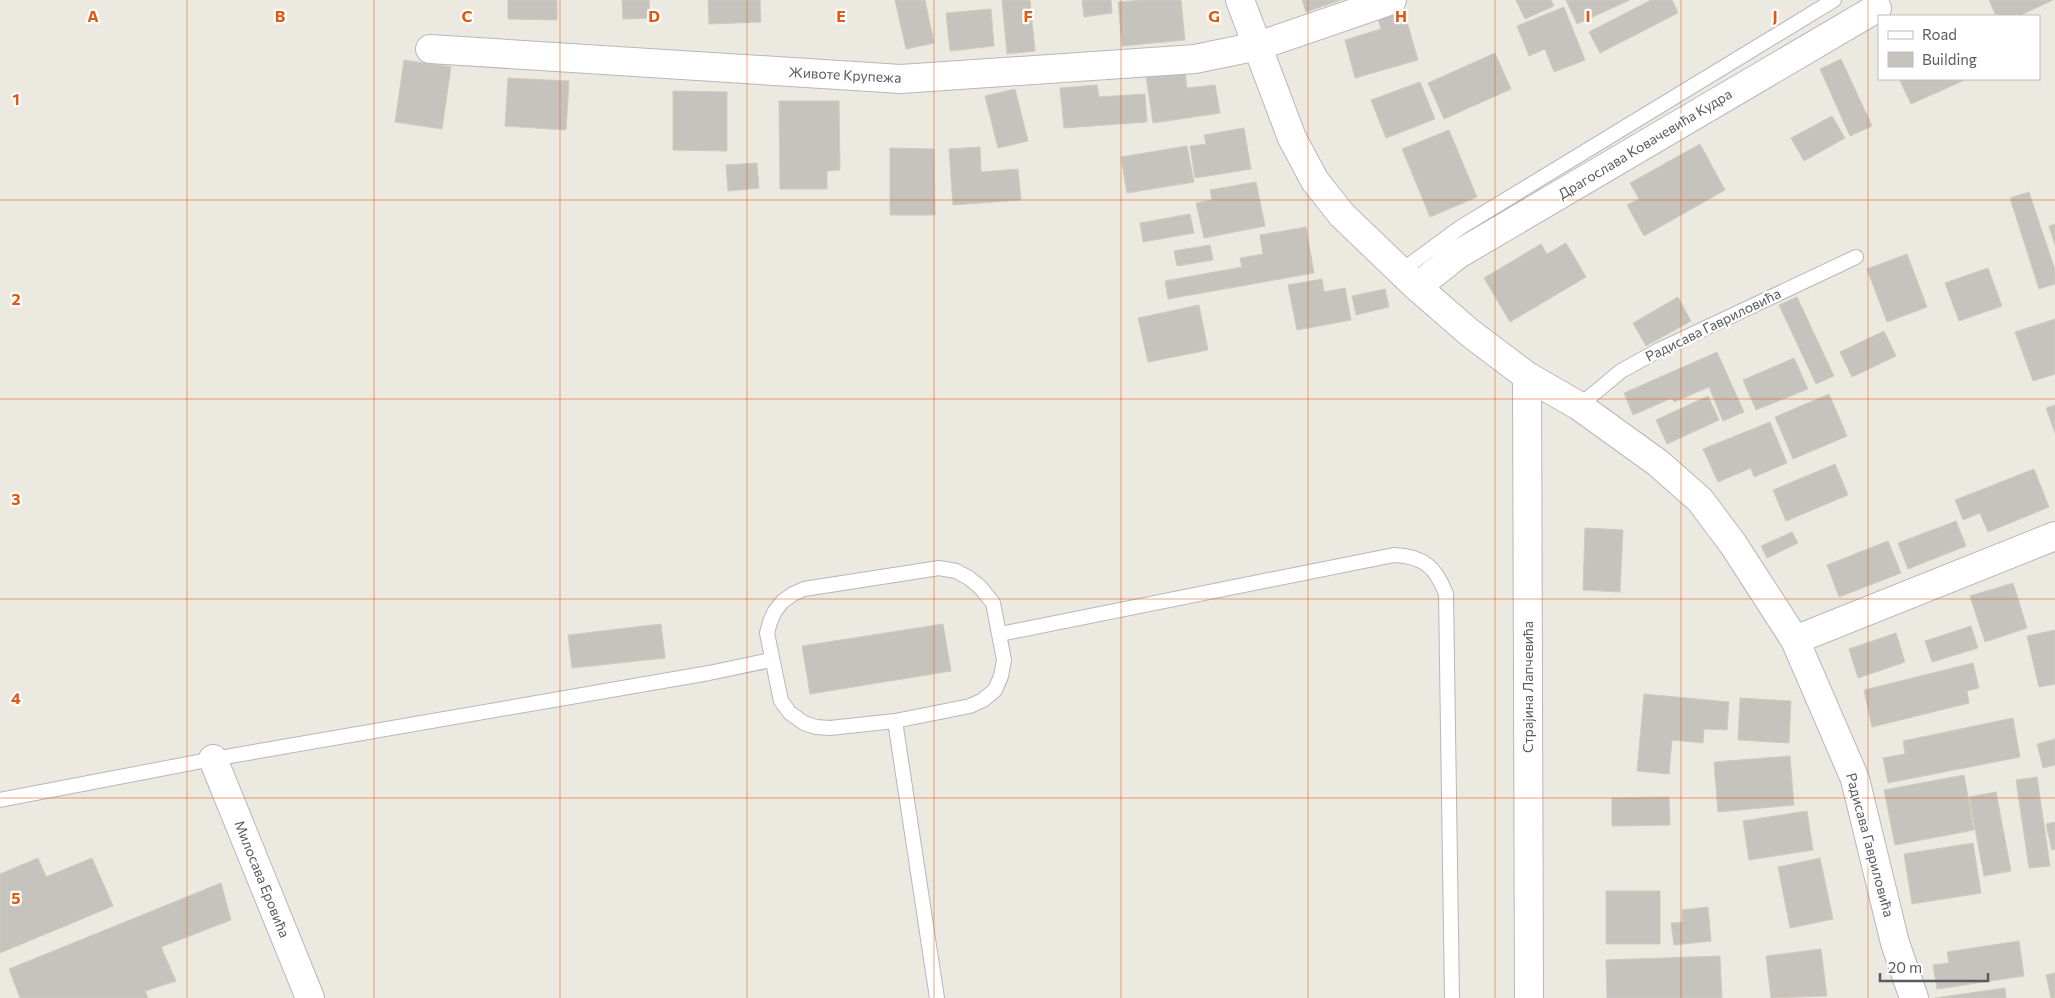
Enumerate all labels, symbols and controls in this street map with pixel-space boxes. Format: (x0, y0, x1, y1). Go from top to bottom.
text: A (87, 6, 99, 25)
text: B (275, 6, 286, 25)
text: C (462, 6, 473, 25)
text: D (648, 6, 660, 25)
text: E (836, 6, 846, 25)
text: F (1023, 6, 1033, 25)
text: G (1208, 6, 1220, 25)
text: H (1395, 6, 1407, 25)
text: I (1585, 6, 1591, 25)
text: J (1772, 6, 1778, 25)
legend (1878, 15, 2040, 80)
text: Road (1922, 25, 1957, 43)
text: Building (1922, 50, 1977, 68)
street label: Животе Крупежа (788, 63, 902, 86)
street label: Драгослава Ковачевића Кудра (1555, 85, 1735, 202)
text: 1 (12, 89, 20, 108)
street label: Радисава Гавриловића (1642, 284, 1783, 365)
text: 2 (11, 289, 21, 308)
text: 3 (11, 489, 21, 508)
street label: Страјина Лапчевића (1519, 621, 1536, 753)
text: 4 (11, 688, 21, 707)
street label: Радисава Гавриловића (1843, 771, 1898, 919)
street label: Милосава Еровића (231, 818, 294, 940)
text: 5 (11, 888, 21, 907)
scale bar (1880, 950, 1988, 982)
text: 20 m (1888, 958, 1922, 976)

